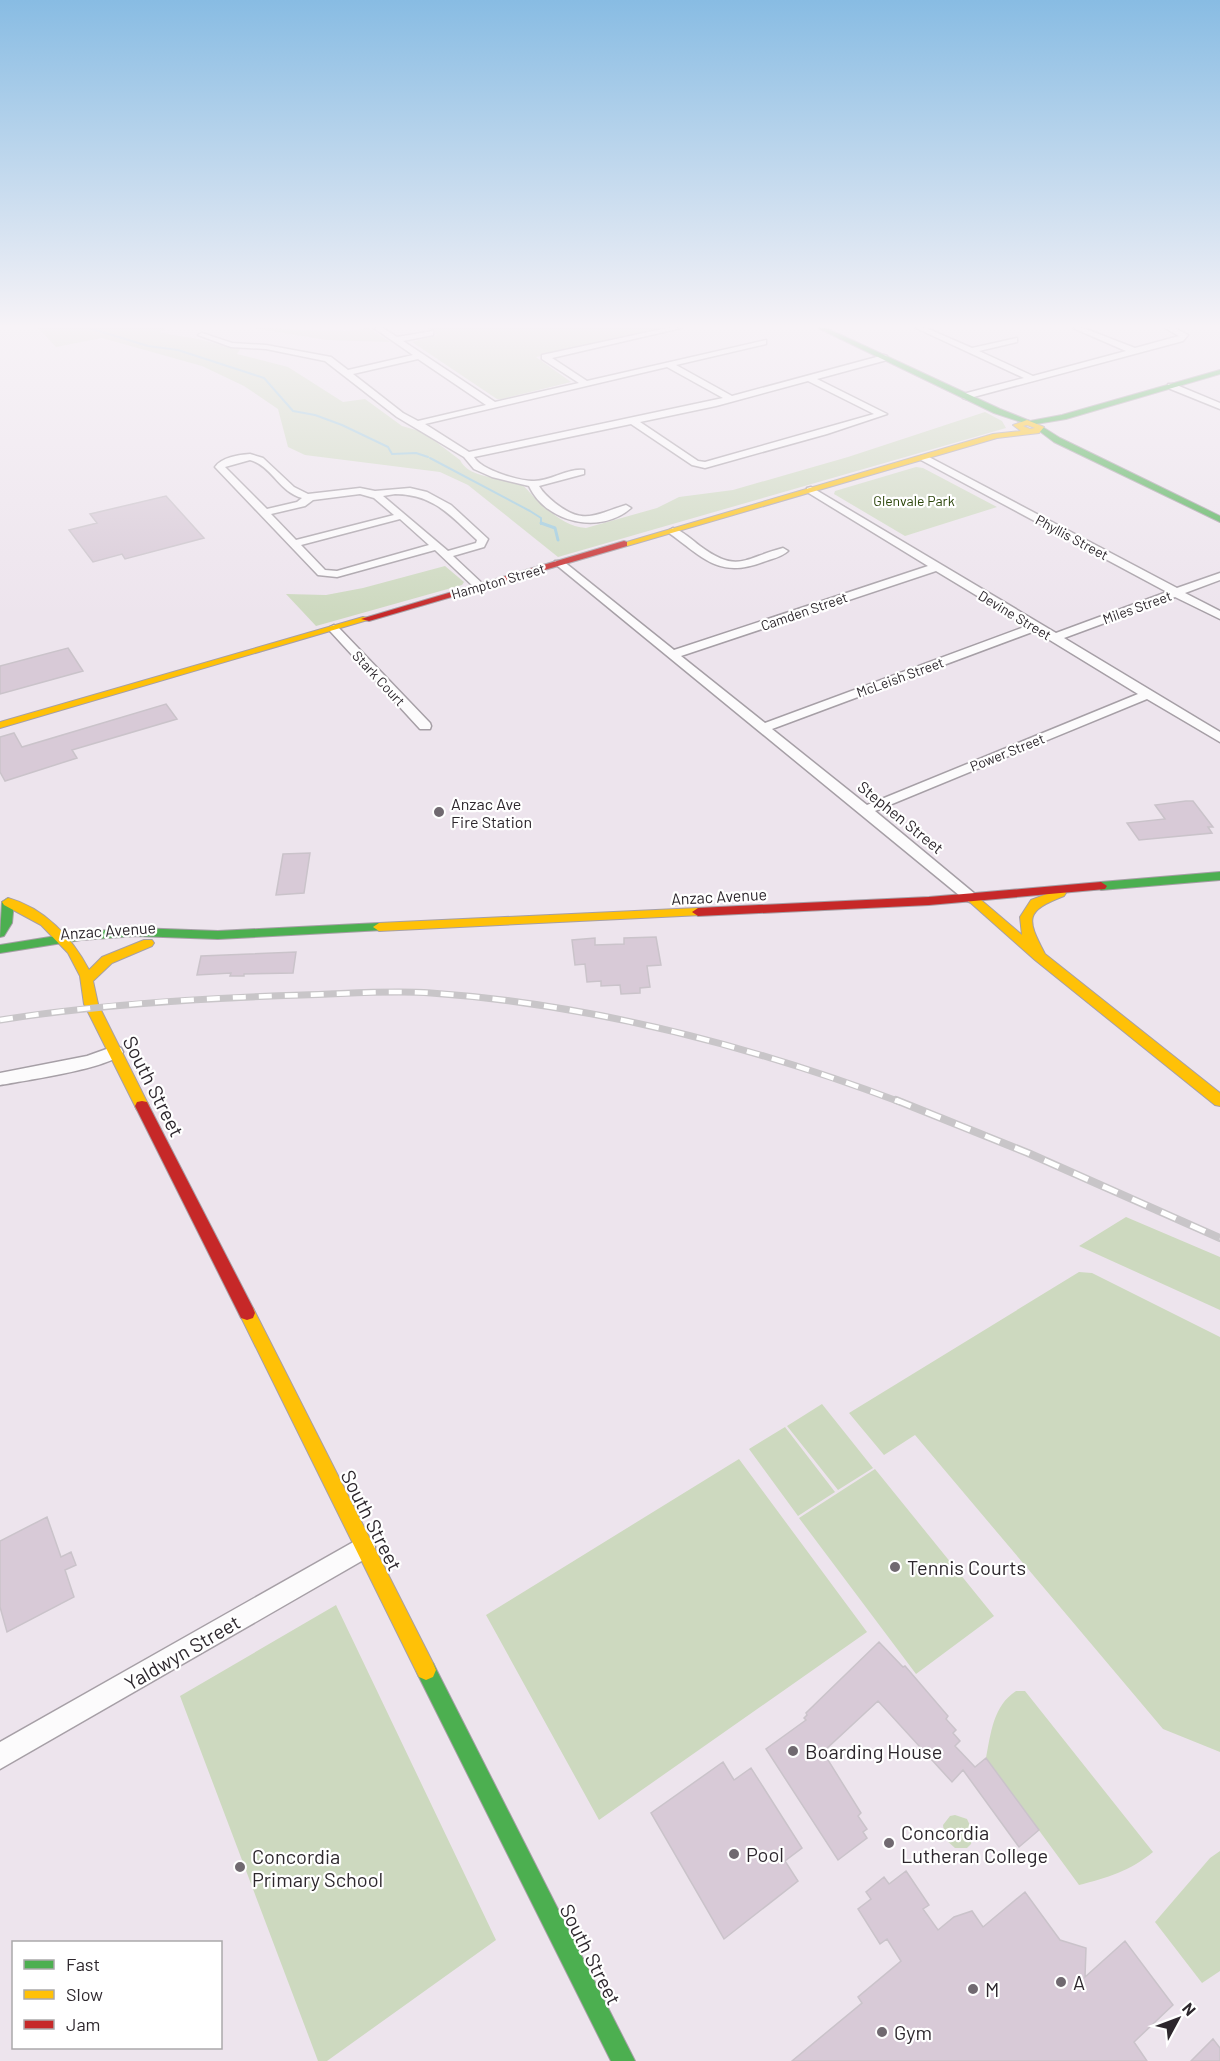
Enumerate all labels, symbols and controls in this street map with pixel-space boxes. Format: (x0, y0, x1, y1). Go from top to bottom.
park label: Glenvale Park (873, 492, 955, 509)
street label: Phyllis Street (1033, 511, 1111, 563)
street label: Hampton Street (449, 560, 547, 602)
street label: Devine Street (975, 587, 1055, 643)
street label: Miles Street (1100, 587, 1174, 627)
street label: Camden Street (758, 588, 850, 634)
street label: Stark Court (349, 647, 409, 709)
street label: McLeish Street (854, 653, 946, 701)
street label: Power Street (967, 729, 1047, 775)
street label: Stephen Street (854, 777, 948, 857)
place label: Anzac Ave Fire Station (451, 794, 532, 831)
marker: Anzac Ave Fire Station (432, 805, 446, 819)
street label: Anzac Avenue (671, 884, 767, 908)
street label: Anzac Avenue (59, 917, 157, 943)
street label: South Street (118, 1032, 190, 1140)
street label: South Street (336, 1466, 408, 1574)
place label: Tennis Courts (907, 1555, 1026, 1579)
marker: Tennis Courts (888, 1560, 902, 1574)
street label: Yaldwyn Street (120, 1609, 244, 1695)
place label: Boarding House (805, 1739, 942, 1763)
marker: Boarding House (786, 1744, 800, 1758)
place label: Concordia Lutheran College (901, 1820, 1048, 1867)
marker: Concordia Lutheran College (882, 1836, 896, 1850)
place label: Pool (746, 1842, 784, 1866)
place label: Concordia Primary School (252, 1844, 383, 1891)
marker: Pool (727, 1847, 741, 1861)
marker: Concordia Primary School (233, 1860, 247, 1874)
street label: South Street (555, 1900, 627, 2008)
legend (12, 1941, 222, 2049)
text: Fast (66, 1953, 100, 1975)
place label: A (1073, 1970, 1085, 1994)
marker: A (1054, 1975, 1068, 1989)
place label: M (985, 1977, 999, 2001)
marker: M (966, 1982, 980, 1996)
text: Slow (66, 1983, 103, 2005)
north arrow (1148, 1989, 1208, 2049)
text: N (1179, 1999, 1200, 2019)
text: Jam (66, 2013, 100, 2035)
place label: Gym (894, 2020, 932, 2044)
marker: Gym (875, 2025, 889, 2039)

